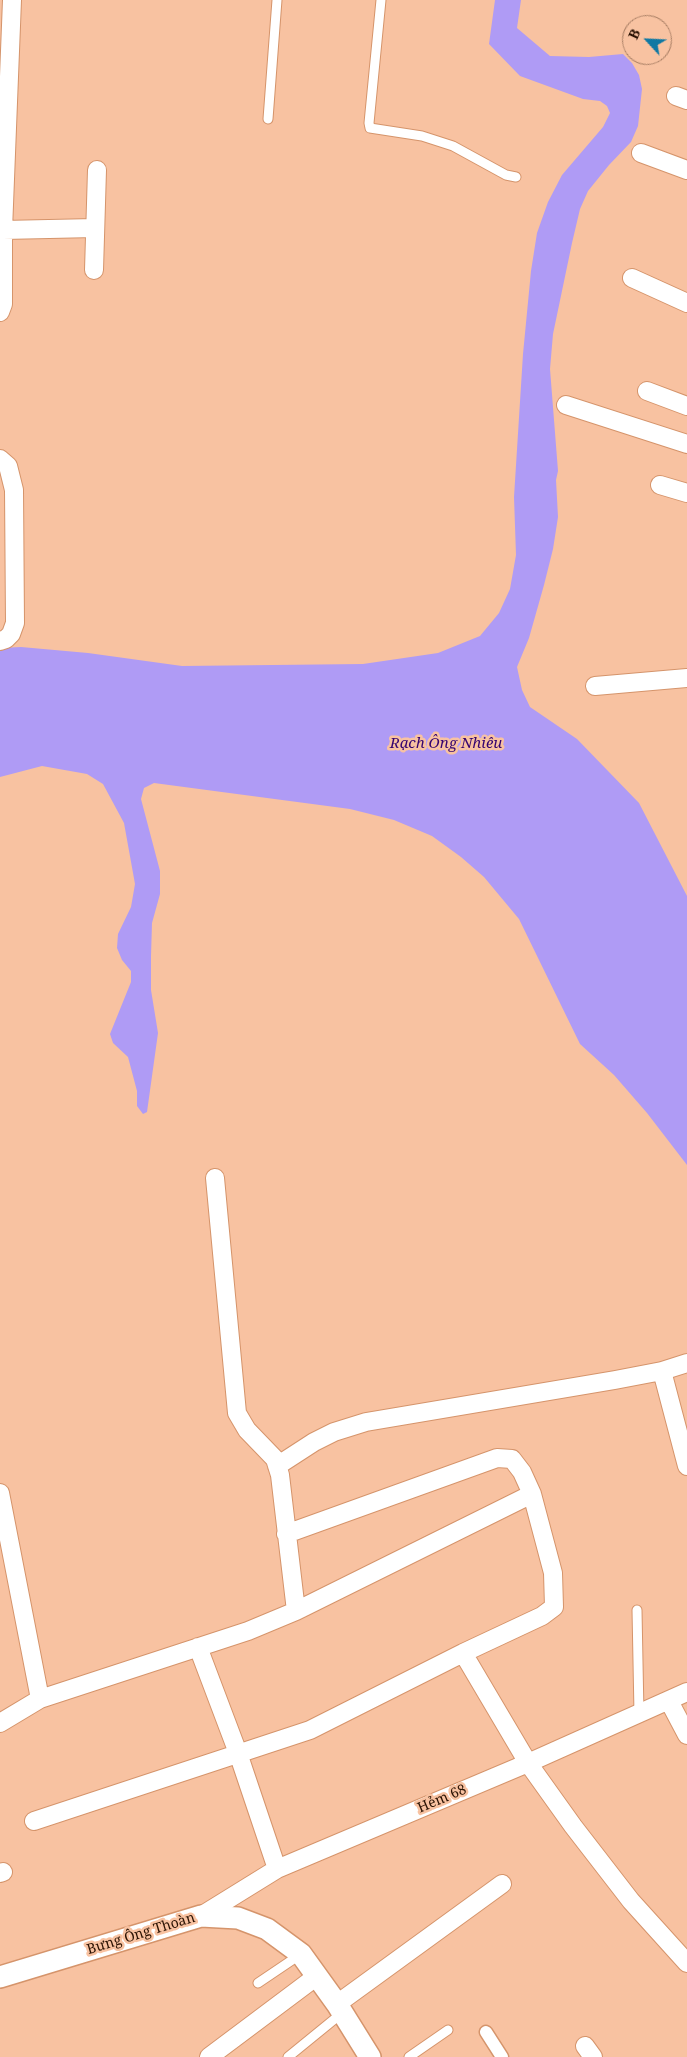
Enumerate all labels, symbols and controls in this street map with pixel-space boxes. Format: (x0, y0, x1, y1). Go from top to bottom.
north arrow (622, 15, 672, 65)
text: B (623, 26, 644, 42)
water label: Rạch Ông Nhiêu (390, 735, 502, 753)
street label: Hẻm 68 (415, 1781, 469, 1817)
street label: Bưng Ông Thoàn (85, 1910, 197, 1958)

